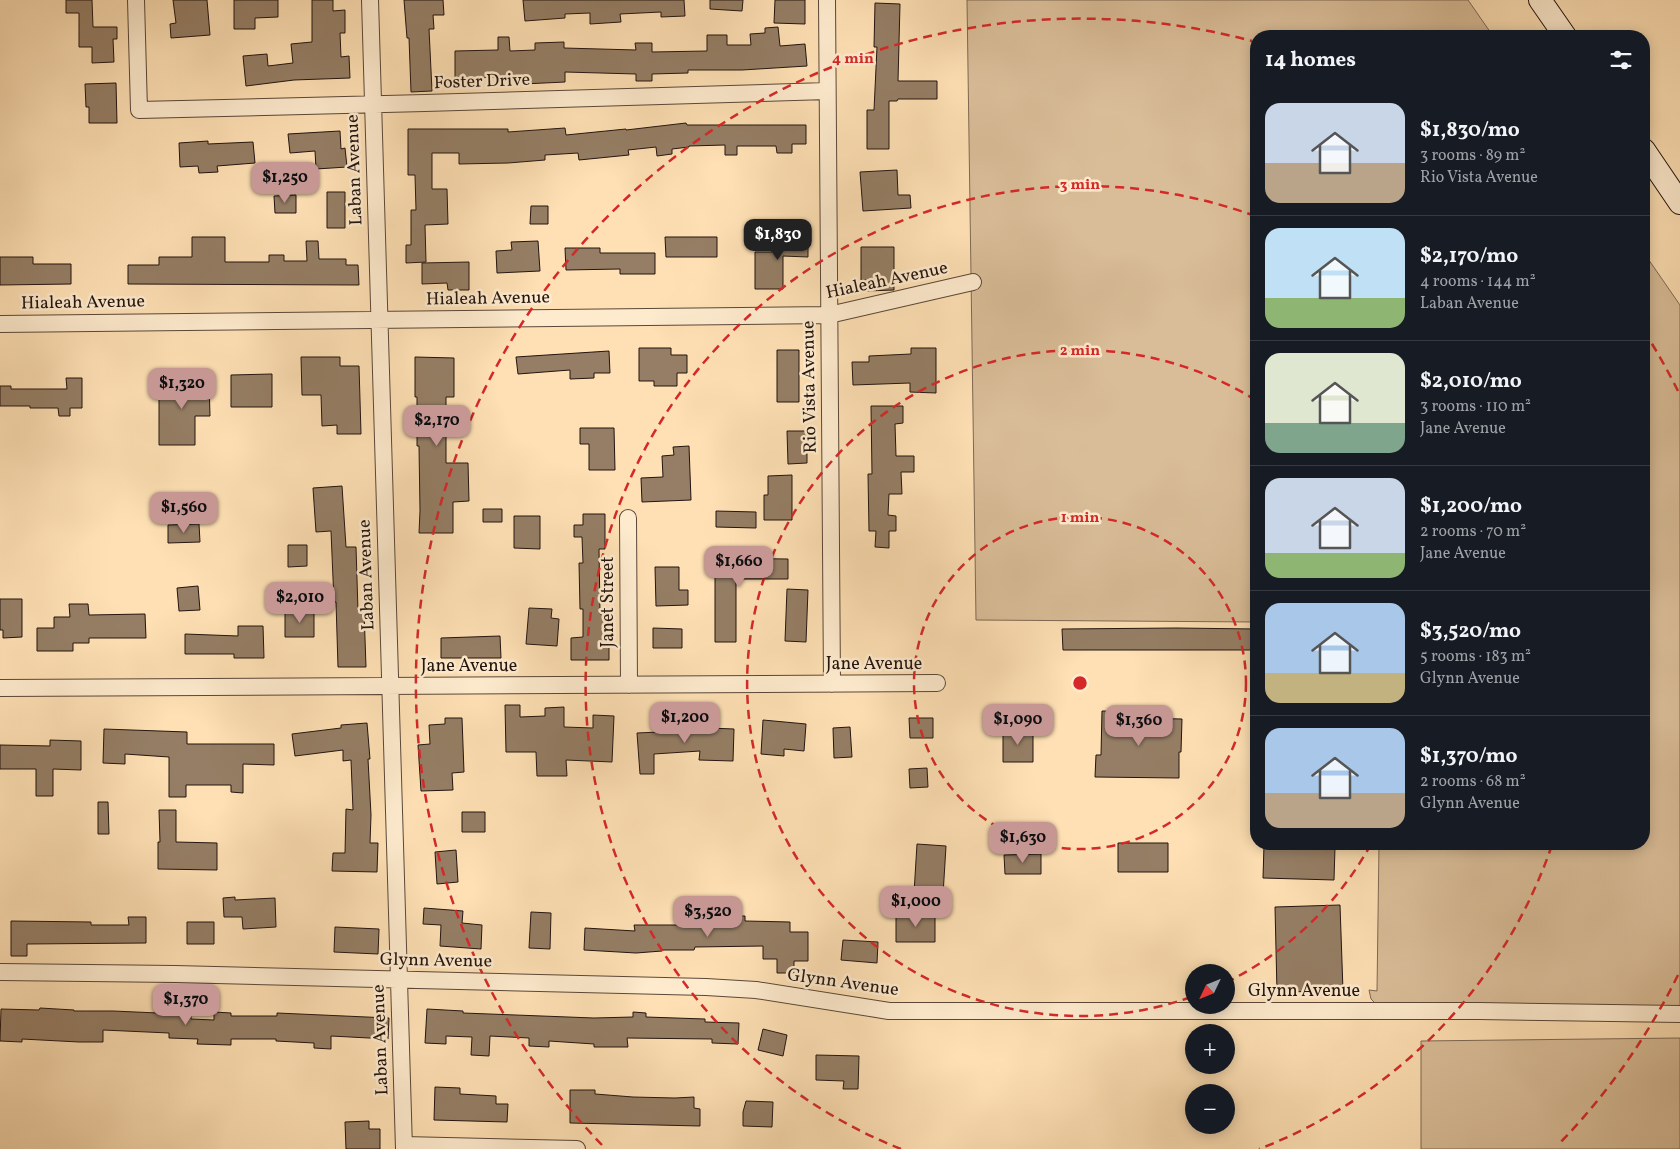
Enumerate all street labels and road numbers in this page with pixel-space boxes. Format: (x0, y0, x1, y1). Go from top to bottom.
street label: Foster Drive (433, 68, 531, 96)
street label: Laban Avenue (341, 114, 369, 226)
street label: Hialeah Avenue (824, 256, 950, 306)
street label: Hialeah Avenue (426, 285, 550, 313)
street label: Hialeah Avenue (21, 289, 145, 317)
street label: Rio Vista Avenue (796, 320, 824, 454)
street label: Laban Avenue (353, 519, 381, 631)
street label: Janet Street (596, 556, 621, 648)
street label: Jane Avenue (826, 652, 922, 677)
street label: Jane Avenue (421, 654, 517, 679)
street label: Glynn Avenue (380, 948, 492, 974)
street label: Glynn Avenue (786, 963, 900, 1003)
street label: Glynn Avenue (1248, 979, 1360, 1004)
street label: Laban Avenue (367, 984, 395, 1096)

